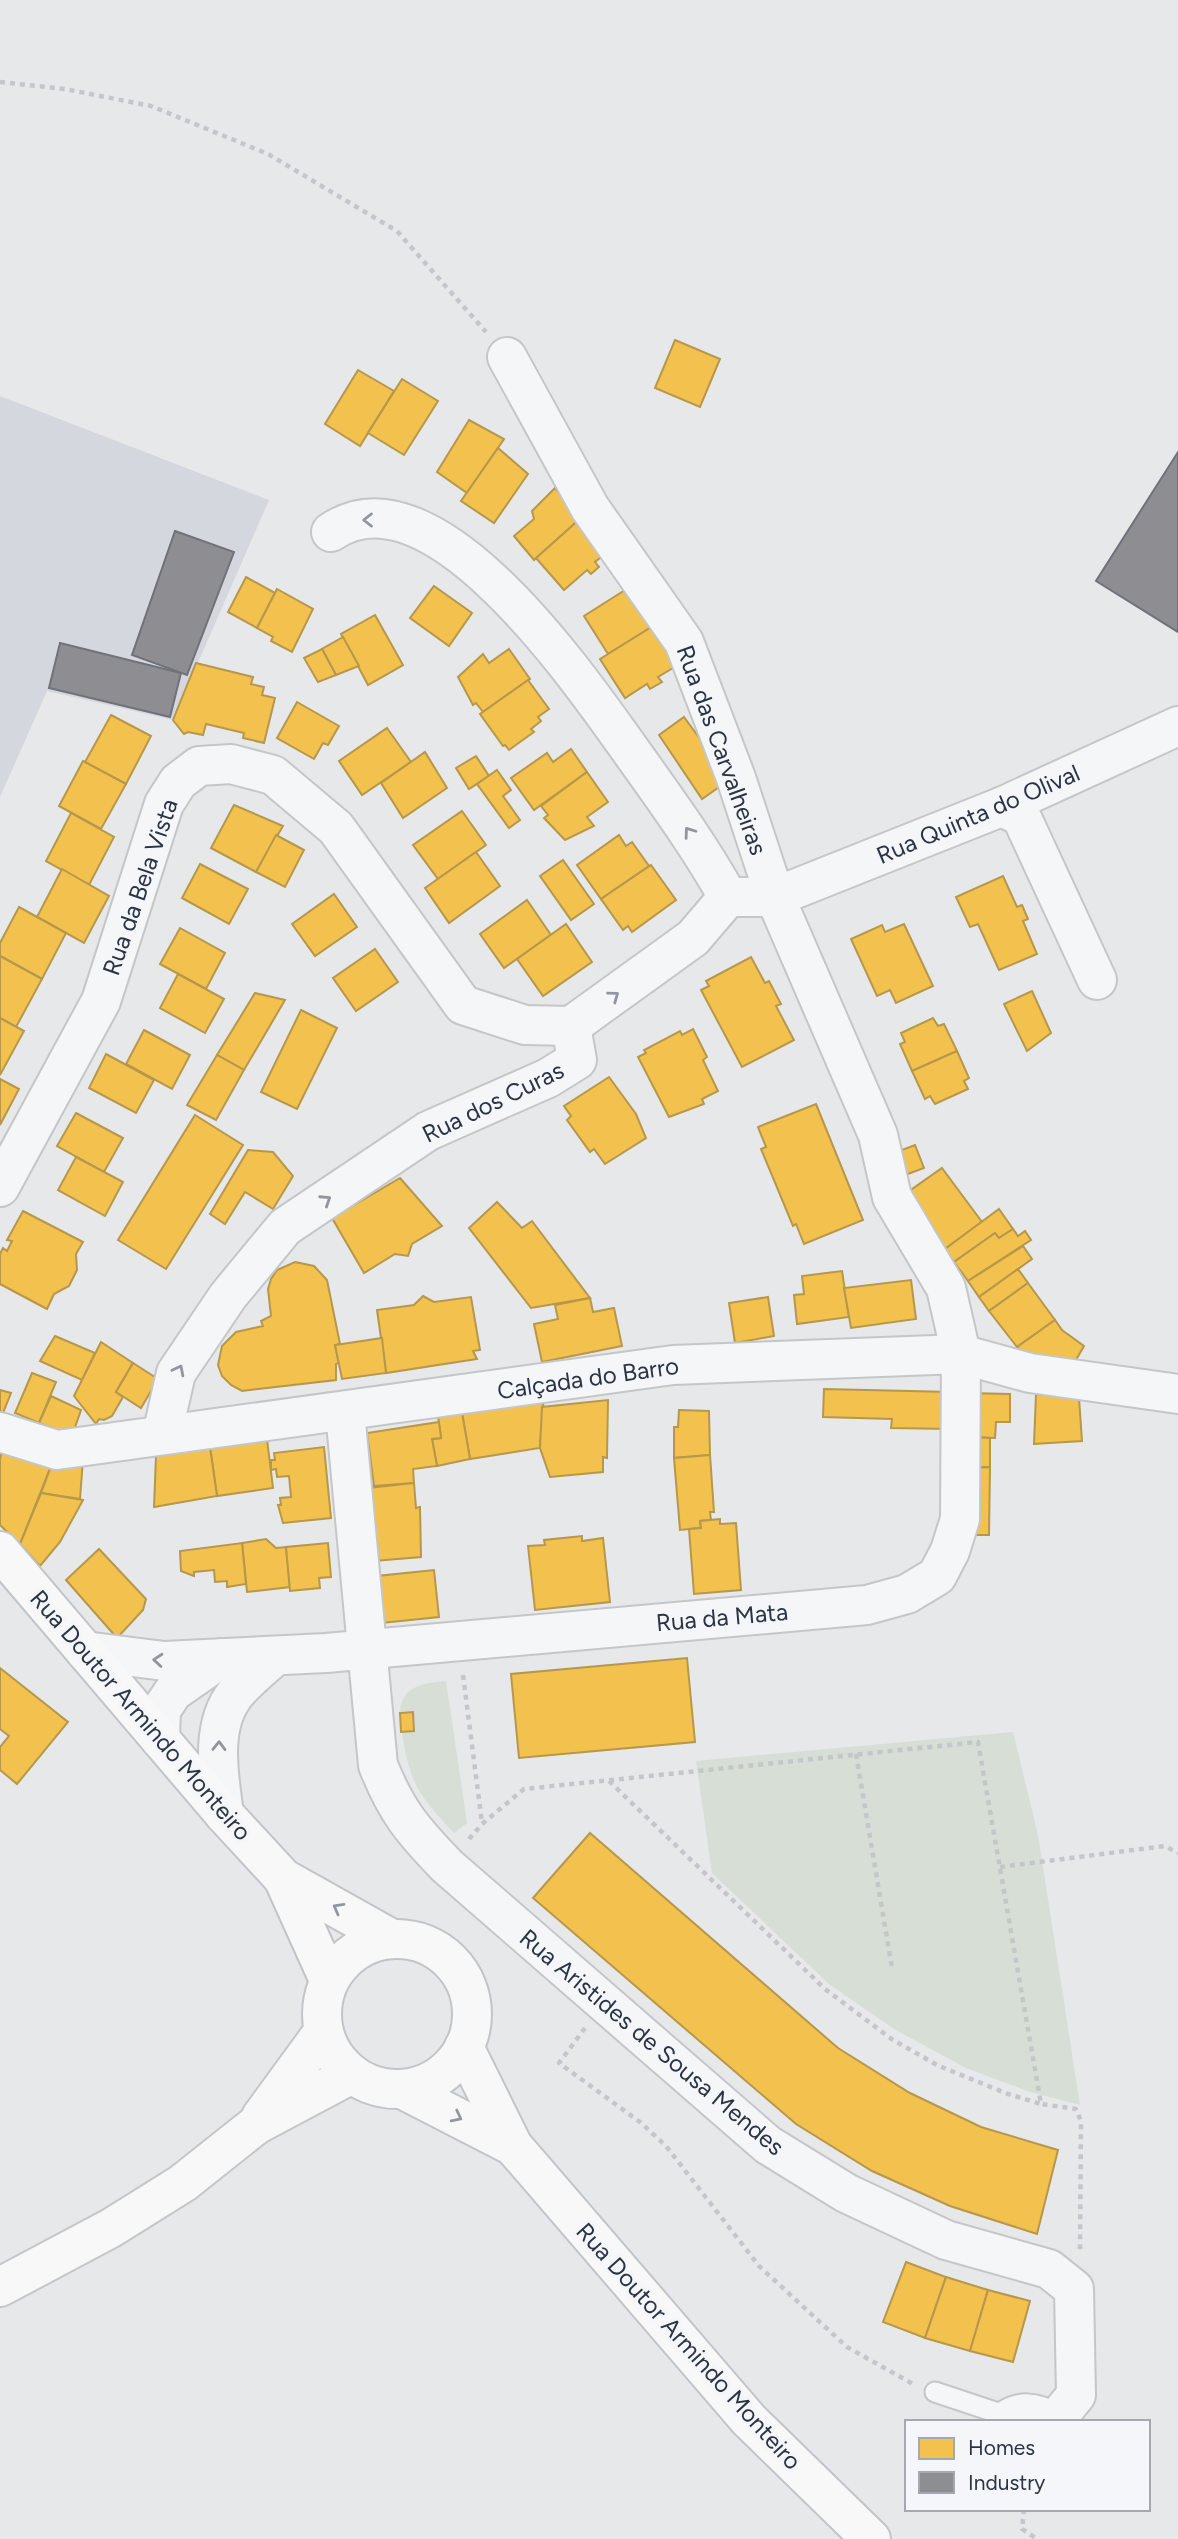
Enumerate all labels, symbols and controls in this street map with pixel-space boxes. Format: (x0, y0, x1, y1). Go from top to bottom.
one-way arrow (362, 512, 373, 528)
street label: Rua das Carvalheiras (671, 641, 773, 859)
street label: Rua Quinta do Olival (872, 758, 1084, 870)
street label: Rua da Bela Vista (96, 795, 184, 979)
one-way arrow (685, 827, 697, 840)
one-way arrow (606, 991, 619, 1004)
street label: Rua dos Curas (417, 1055, 569, 1149)
one-way arrow (318, 1195, 331, 1208)
street label: Calçada do Barro (495, 1351, 681, 1405)
one-way arrow (171, 1365, 185, 1377)
street label: Rua Doutor Armindo Monteiro (24, 1584, 258, 1846)
street label: Rua da Mata (655, 1597, 789, 1637)
one-way arrow (152, 1653, 163, 1668)
one-way arrow (211, 1740, 227, 1751)
one-way arrow (332, 1903, 345, 1916)
street label: Rua Aristides de Sousa Mendes (514, 1923, 790, 2161)
one-way arrow (450, 2109, 462, 2123)
street label: Rua Doutor Armindo Monteiro (570, 2217, 808, 2475)
legend (905, 2420, 1150, 2511)
text: Homes (968, 2435, 1035, 2460)
text: Industry (968, 2470, 1045, 2495)

